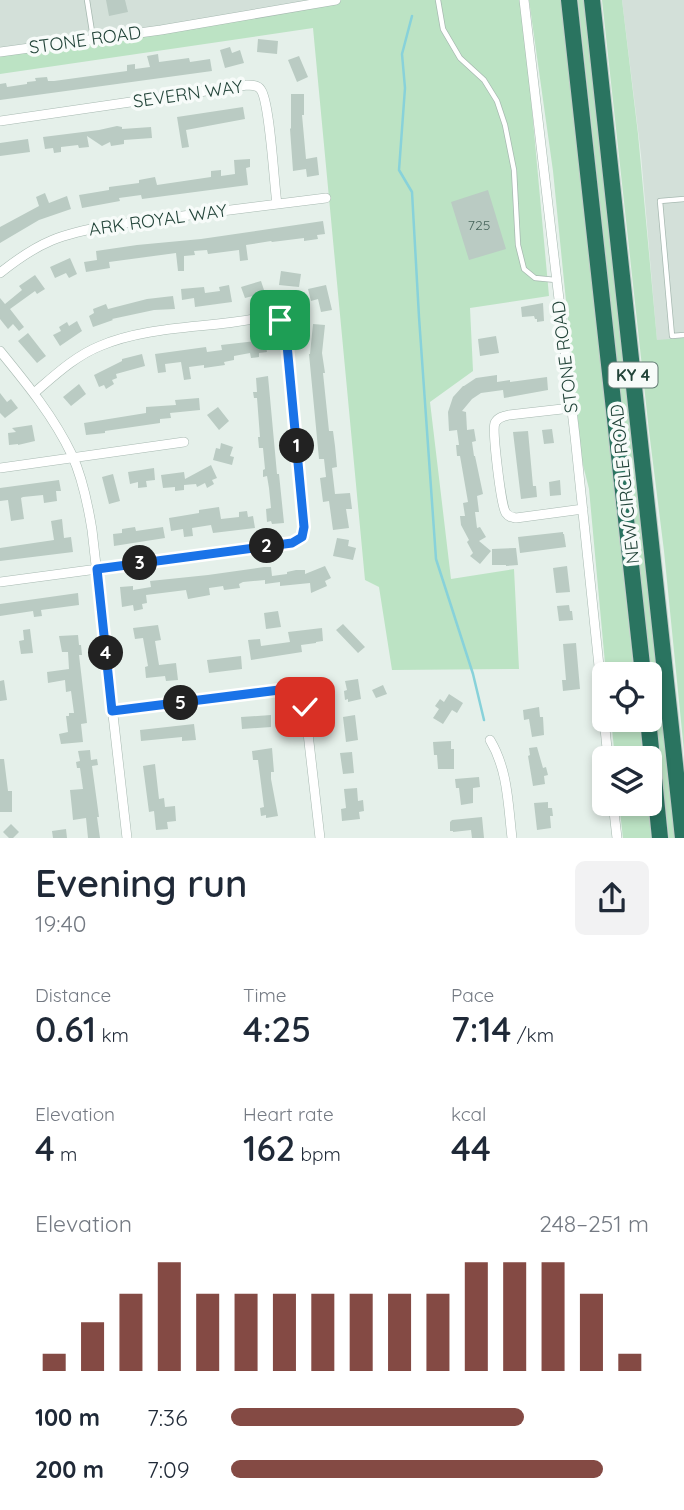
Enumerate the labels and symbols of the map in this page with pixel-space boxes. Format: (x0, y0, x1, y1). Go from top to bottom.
street label: STONE ROAD (27, 20, 142, 59)
street label: SEVERN WAY (132, 74, 244, 113)
street label: ARK ROYAL WAY (87, 198, 229, 241)
house number: 725 (468, 216, 490, 234)
pin (250, 290, 310, 350)
street label: STONE ROAD (546, 300, 583, 414)
road number: KY 4 (608, 362, 658, 388)
street label: NEW CIRCLE ROAD (605, 403, 644, 565)
pin: 1 (280, 428, 314, 464)
pin: 2 (250, 528, 284, 564)
pin: 3 (122, 546, 158, 580)
pin: 4 (88, 636, 124, 670)
pin (275, 677, 335, 737)
pin: 5 (164, 686, 198, 720)

